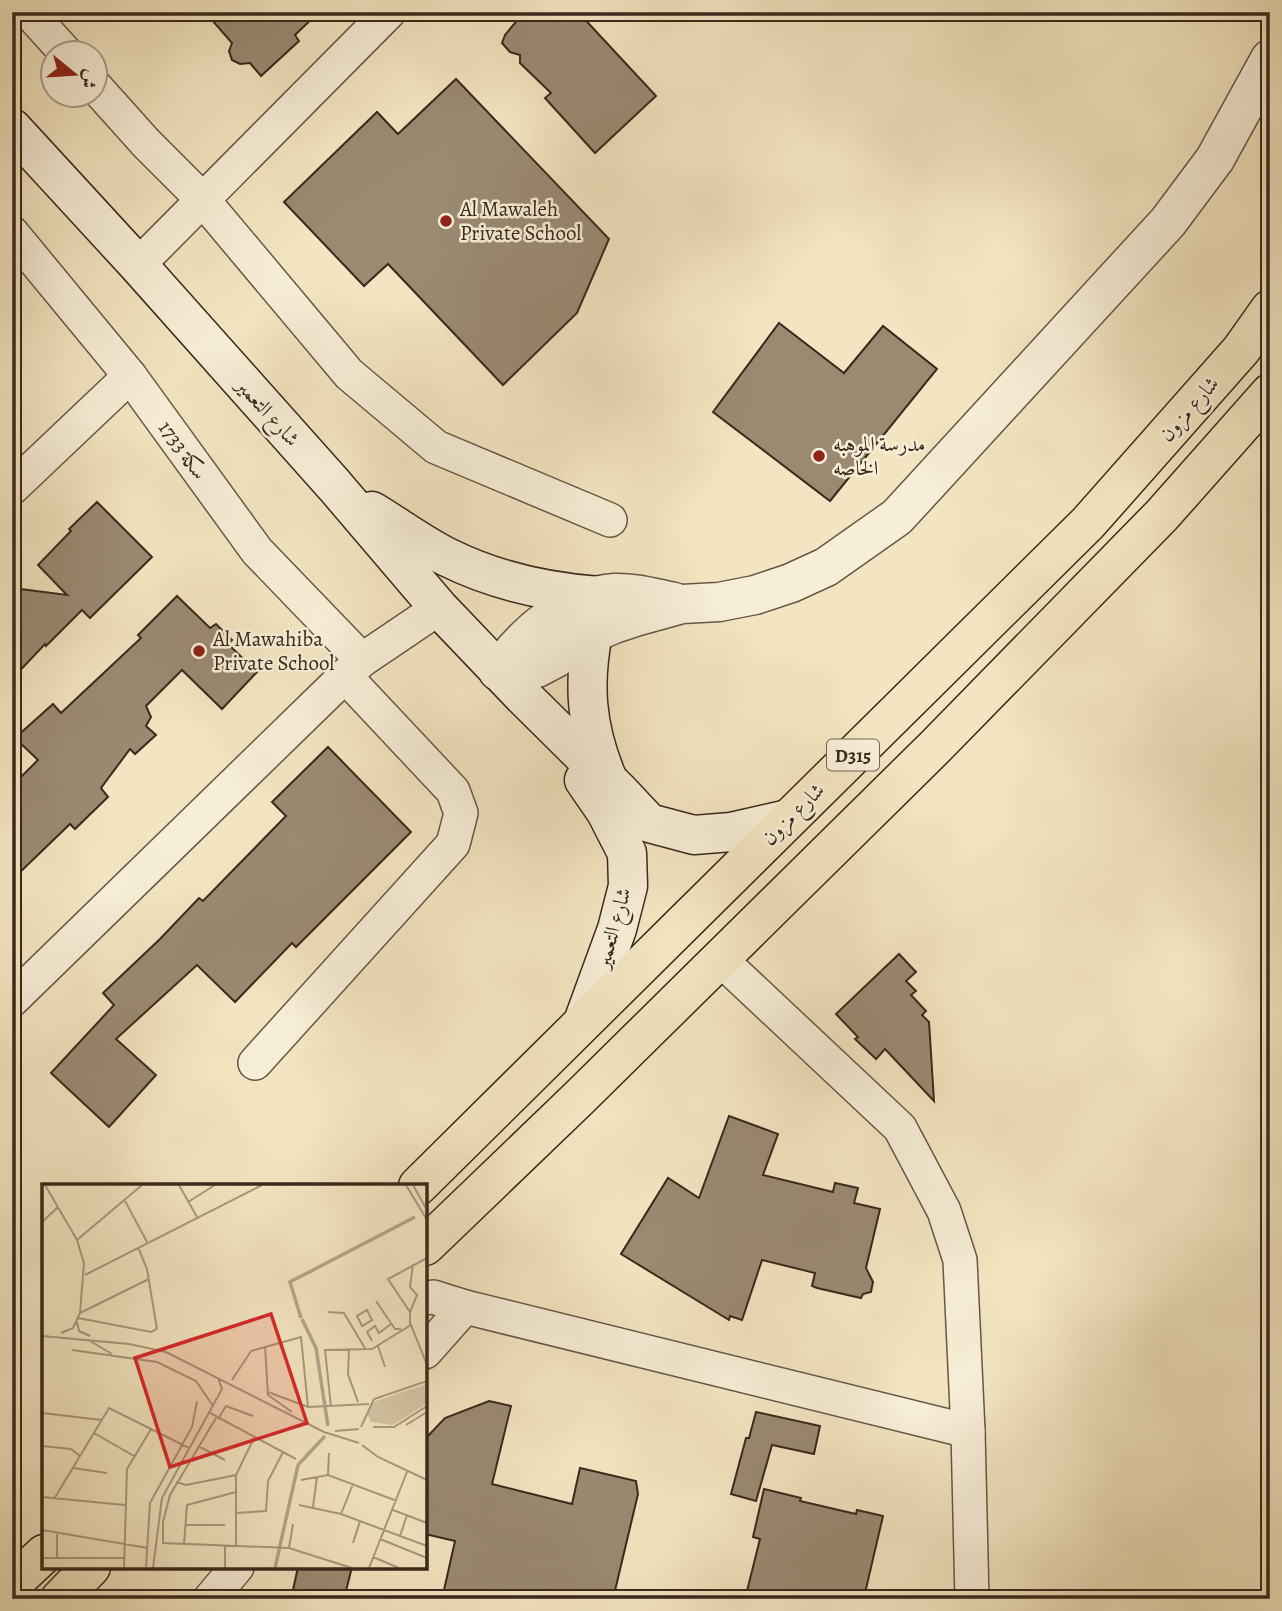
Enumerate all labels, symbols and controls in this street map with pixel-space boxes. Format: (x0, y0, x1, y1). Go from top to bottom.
north arrow (38, 38, 108, 108)
text: ش (74, 66, 104, 92)
place label: Al Mawaleh Private School (459, 195, 582, 247)
marker: Al Mawaleh Private School (438, 213, 454, 229)
street label: شارع التعمير (226, 370, 306, 455)
street label: شارع مزون (1153, 370, 1228, 450)
street label: سكة 1733 (152, 415, 214, 485)
place label: مدرسة الموهبه الخاصه (833, 430, 925, 482)
marker: مدرسة الموهبه الخاصه (811, 448, 827, 464)
place label: Al Mawahiba Private School (212, 625, 335, 677)
marker: Al Mawahiba Private School (191, 643, 207, 659)
road number: D315 (827, 740, 879, 770)
street label: شارع مزون (755, 776, 833, 854)
street label: شارع التعمير (588, 884, 642, 975)
inset map (42, 1184, 427, 1569)

